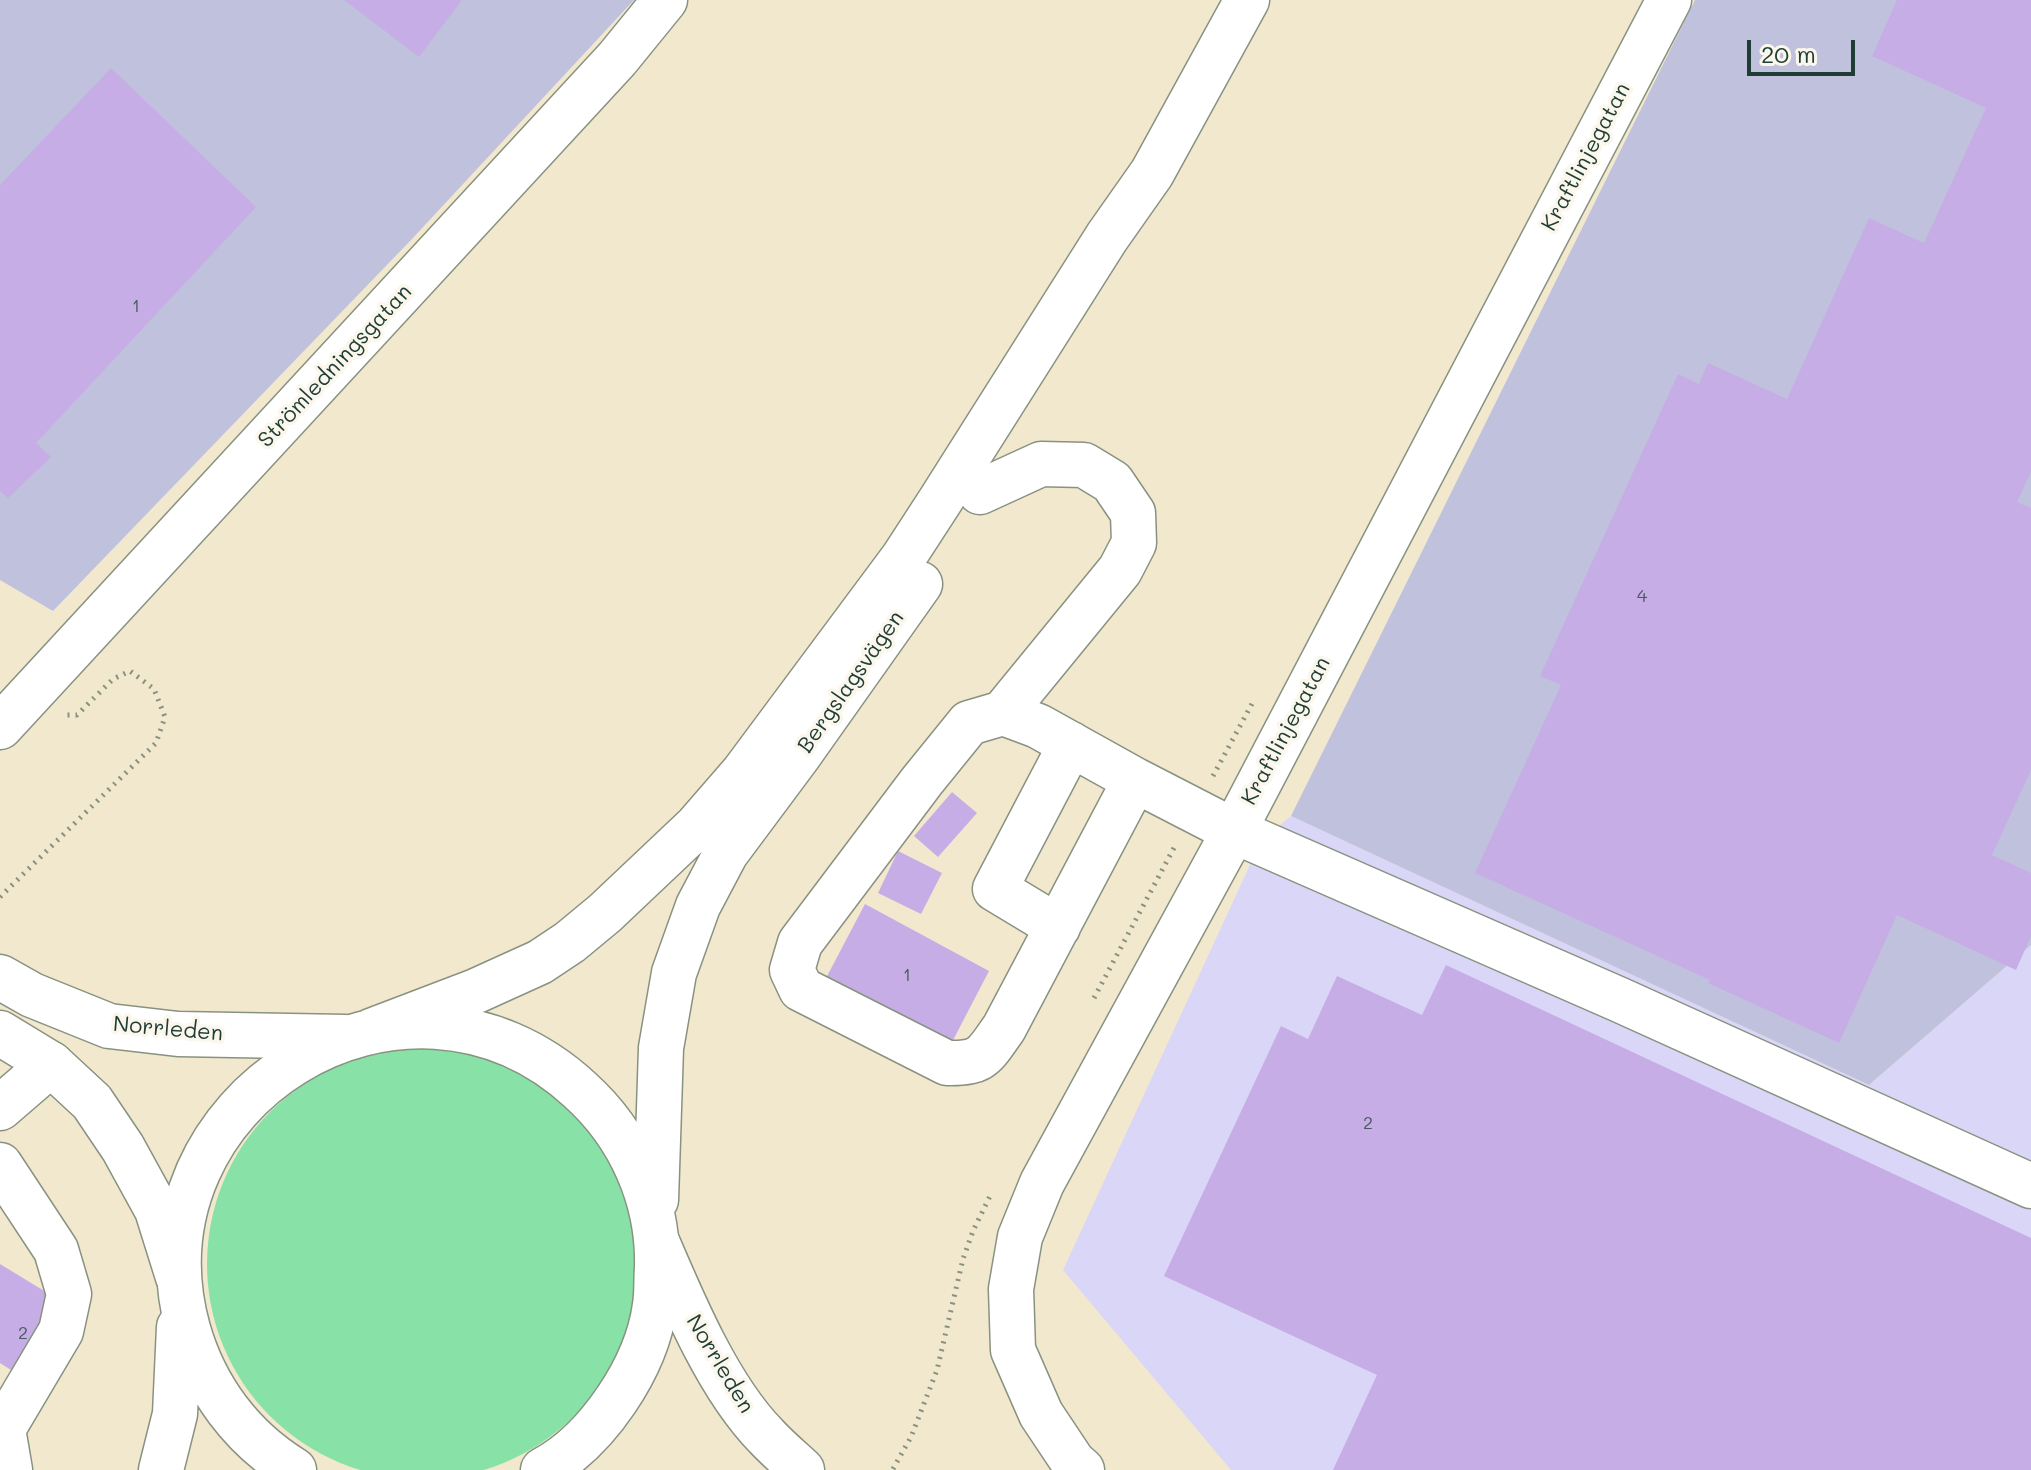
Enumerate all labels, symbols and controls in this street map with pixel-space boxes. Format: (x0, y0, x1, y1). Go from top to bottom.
scale bar (1751, 24, 1859, 74)
text: 20 m (1761, 38, 1816, 69)
street label: Kraftlinjegatan (1536, 78, 1636, 236)
street label: Strömledningsgatan (253, 279, 417, 453)
house number: 1 (132, 295, 140, 317)
house number: 4 (1637, 585, 1647, 607)
street label: Bergslagsvägen (792, 606, 910, 758)
street label: Kraftlinjegatan (1236, 652, 1336, 810)
house number: 1 (903, 964, 911, 986)
street label: Norrleden (112, 1011, 224, 1047)
house number: 2 (1363, 1112, 1373, 1134)
street label: Norrleden (680, 1310, 760, 1418)
house number: 2 (18, 1322, 28, 1344)

